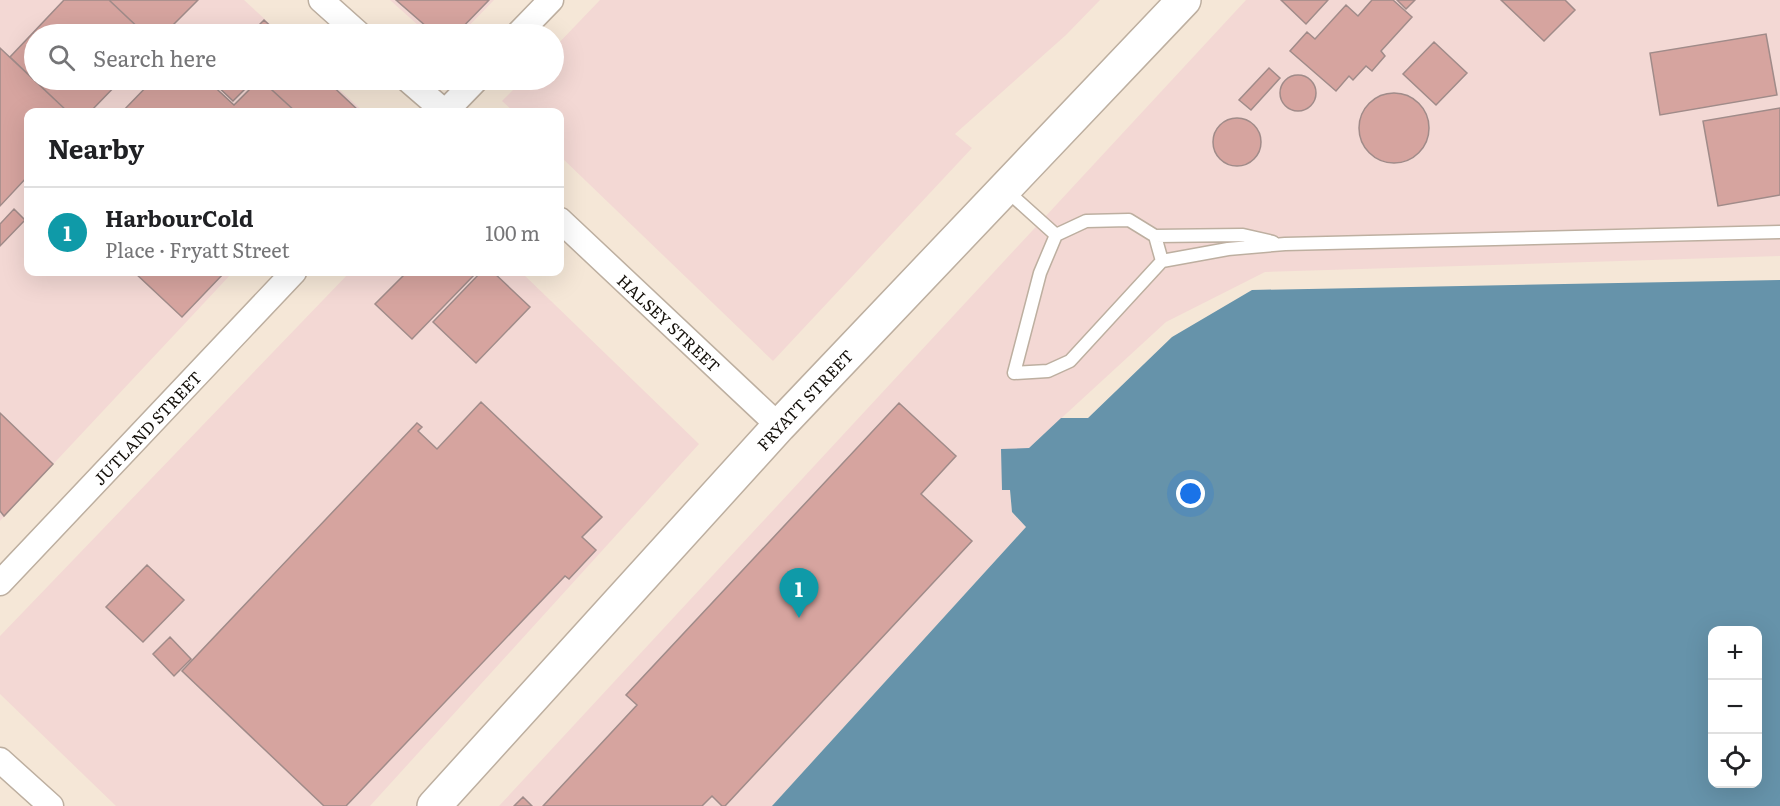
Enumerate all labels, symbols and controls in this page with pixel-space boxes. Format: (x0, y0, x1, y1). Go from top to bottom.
search box (24, 24, 564, 90)
icon: search (45, 41, 78, 74)
text: Search here (93, 41, 216, 74)
text: Nearby (48, 128, 144, 167)
text: HarbourCold (105, 201, 253, 234)
text: 1 (63, 217, 72, 247)
text: 100 m (485, 217, 540, 247)
text: Place · Fryatt Street (105, 234, 289, 264)
street label: HALSEY STREET (612, 268, 726, 377)
street label: FRYATT STREET (751, 343, 858, 455)
street label: JUTLAND STREET (87, 365, 207, 490)
your location (1176, 479, 1205, 508)
pin: 1 (780, 568, 818, 618)
map controls (1708, 626, 1762, 788)
button: + (1708, 626, 1762, 680)
button: − (1708, 680, 1762, 734)
button: locate (1708, 734, 1762, 788)

